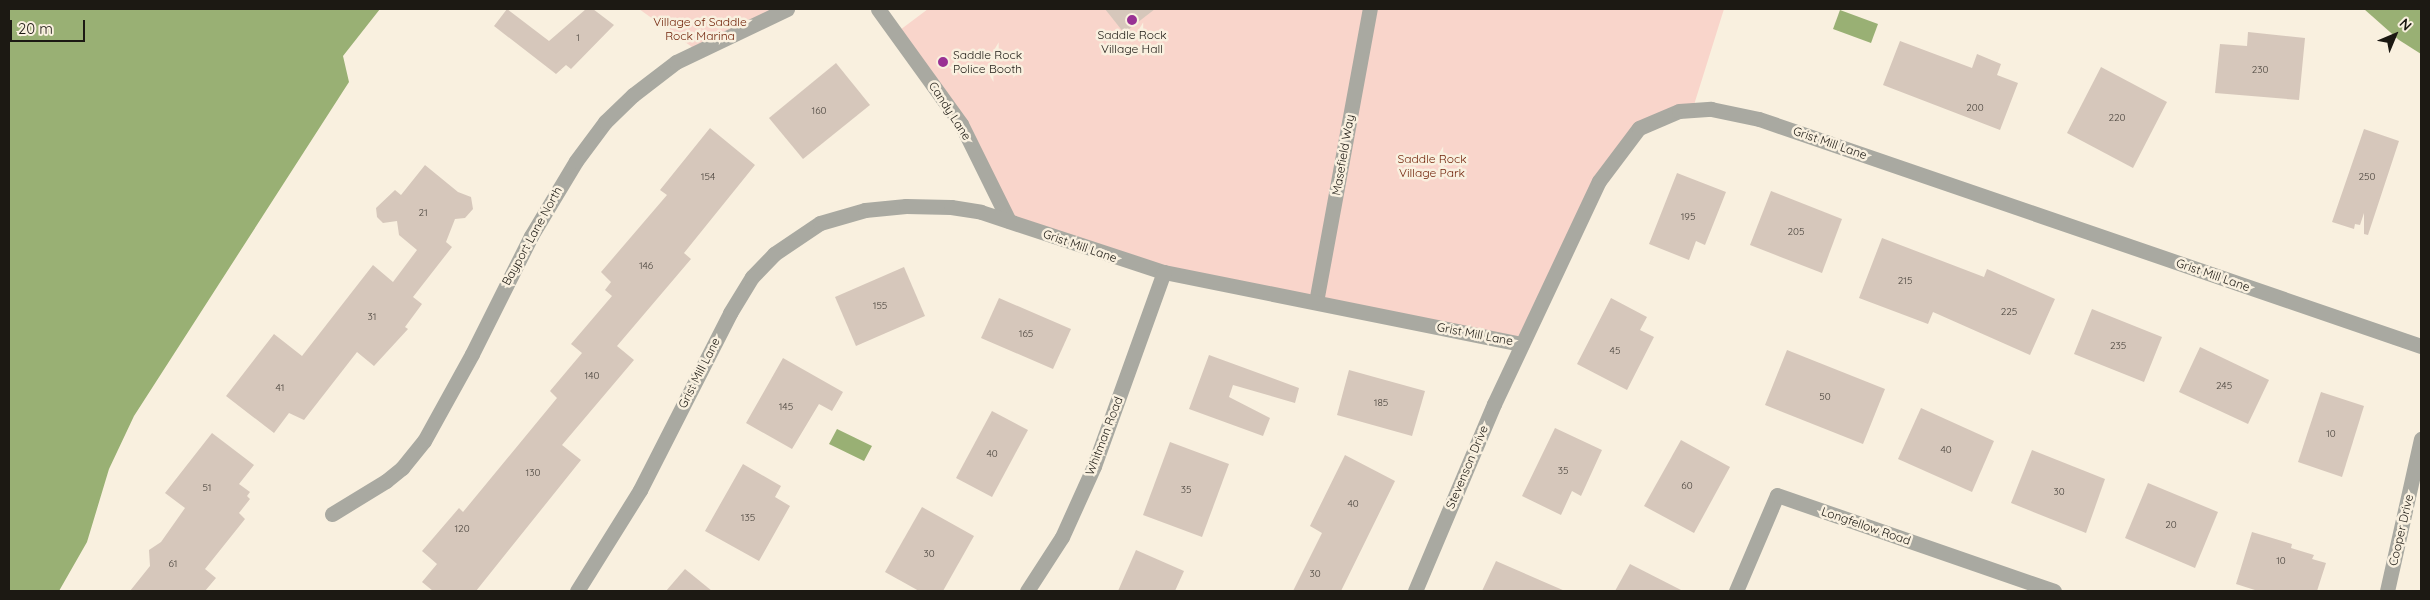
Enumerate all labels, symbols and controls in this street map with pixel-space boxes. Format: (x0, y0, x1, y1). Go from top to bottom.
scale bar (12, 10, 88, 42)
north arrow (2370, 10, 2420, 60)
marker: Saddle Rock Village Hall (1126, 14, 1138, 26)
text: N (2396, 14, 2416, 34)
park label: Village of Saddle Rock Marina (653, 15, 747, 43)
text: 20 m (18, 19, 53, 38)
place label: Saddle Rock Village Hall (1097, 28, 1167, 56)
house number: 1 (576, 32, 580, 44)
place label: Saddle Rock Police Booth (953, 48, 1022, 76)
marker: Saddle Rock Police Booth (937, 56, 949, 68)
house number: 230 (2252, 64, 2268, 76)
street label: Candy Lane (926, 79, 974, 143)
house number: 200 (1966, 102, 1984, 114)
house number: 160 (811, 105, 827, 117)
house number: 220 (2108, 112, 2126, 124)
street label: Masefield Way (1329, 113, 1357, 197)
street label: Grist Mill Lane (1791, 124, 1869, 162)
park label: Saddle Rock Village Park (1397, 152, 1467, 180)
house number: 154 (701, 171, 715, 183)
house number: 250 (2359, 171, 2375, 183)
street label: Bayport Lane North (499, 184, 565, 288)
house number: 21 (418, 207, 428, 219)
house number: 195 (1681, 211, 1695, 223)
house number: 205 (1788, 226, 1804, 238)
street label: Grist Mill Lane (1041, 227, 1119, 265)
street label: Grist Mill Lane (2174, 256, 2252, 294)
house number: 146 (639, 260, 653, 272)
house number: 215 (1898, 275, 1912, 287)
house number: 155 (873, 300, 887, 312)
house number: 225 (2001, 306, 2017, 318)
house number: 31 (368, 311, 376, 323)
street label: Grist Mill Lane (1436, 320, 1514, 348)
house number: 165 (1019, 328, 1033, 340)
street label: Grist Mill Lane (675, 335, 723, 411)
house number: 235 (2110, 340, 2126, 352)
house number: 45 (1610, 345, 1620, 357)
house number: 140 (585, 370, 599, 382)
house number: 245 (2216, 380, 2232, 392)
house number: 41 (276, 382, 284, 394)
house number: 50 (1819, 391, 1831, 403)
street label: Whitman Road (1082, 395, 1126, 477)
house number: 185 (1374, 397, 1388, 409)
house number: 145 (779, 401, 793, 413)
street label: Stevenson Drive (1443, 423, 1491, 511)
house number: 10 (2326, 428, 2336, 440)
house number: 40 (1940, 444, 1952, 456)
house number: 40 (986, 448, 998, 460)
house number: 35 (1558, 465, 1568, 477)
house number: 130 (526, 467, 540, 479)
house number: 60 (1681, 480, 1693, 492)
house number: 51 (202, 482, 212, 494)
house number: 35 (1181, 484, 1191, 496)
house number: 30 (2053, 486, 2065, 498)
street label: Cooper Drive (2386, 493, 2416, 567)
house number: 40 (1347, 498, 1359, 510)
street label: Longfellow Road (1819, 504, 1913, 548)
house number: 135 (741, 512, 755, 524)
house number: 20 (2165, 519, 2177, 531)
house number: 120 (454, 523, 470, 535)
house number: 30 (923, 548, 935, 560)
house number: 10 (2276, 555, 2286, 567)
house number: 61 (168, 558, 178, 570)
house number: 30 (1309, 568, 1321, 580)

